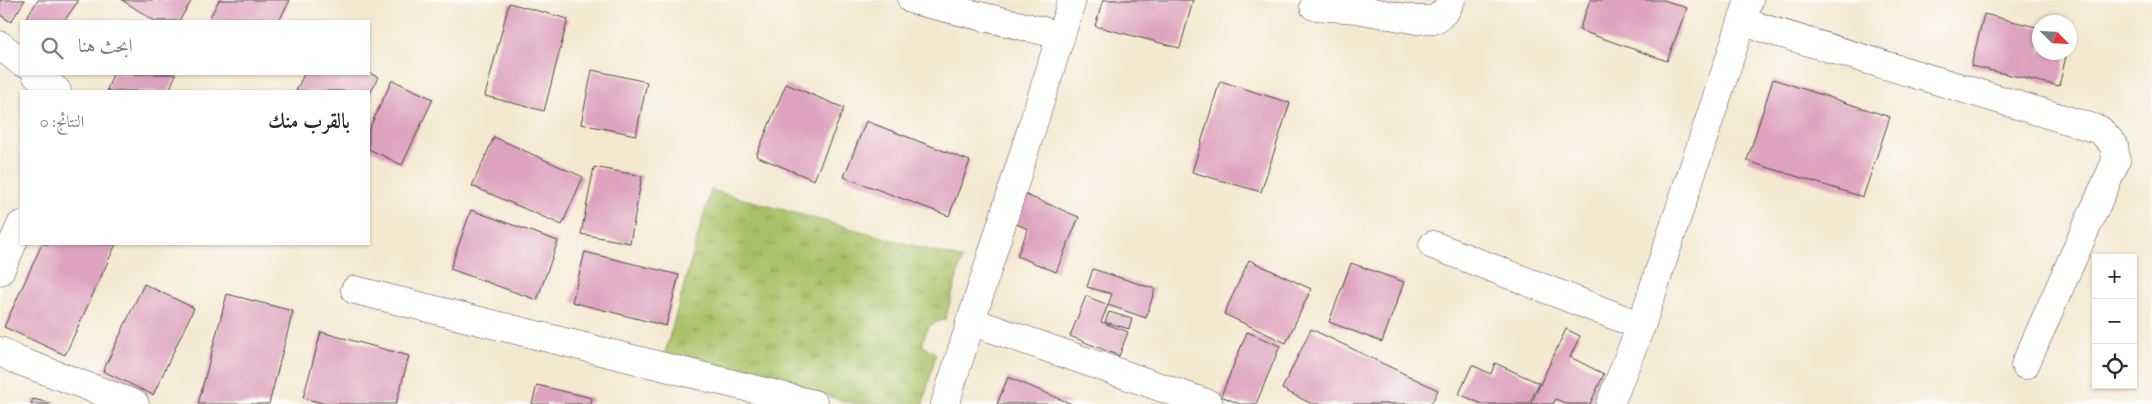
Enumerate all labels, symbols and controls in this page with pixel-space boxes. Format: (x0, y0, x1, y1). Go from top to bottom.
north arrow (2032, 15, 2077, 60)
search box (20, 20, 370, 75)
icon: search (38, 34, 66, 62)
text: ابحث هنا (78, 34, 133, 61)
text: بالقرب منك (268, 108, 350, 138)
text: النتائج: 0 (40, 112, 84, 135)
map controls (2092, 254, 2137, 389)
button: + (2092, 254, 2137, 299)
button: − (2092, 299, 2137, 344)
button: locate (2092, 344, 2137, 389)

